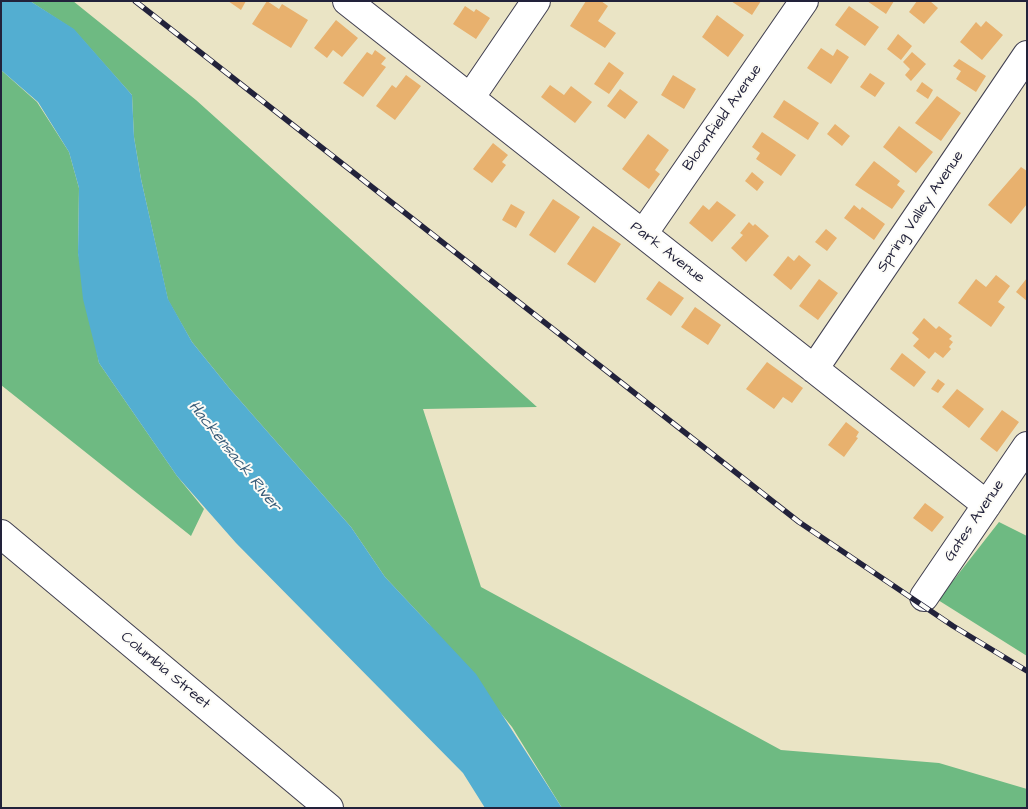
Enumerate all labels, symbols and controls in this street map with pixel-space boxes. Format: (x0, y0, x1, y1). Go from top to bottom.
street label: Bloomfield Avenue (680, 61, 766, 175)
street label: Spring Valley Avenue (874, 148, 968, 276)
street label: Park Avenue (626, 218, 708, 288)
water label: Hackensack River (184, 398, 284, 516)
street label: Gates Avenue (941, 477, 1009, 565)
street label: Columbia Street (117, 628, 213, 714)

